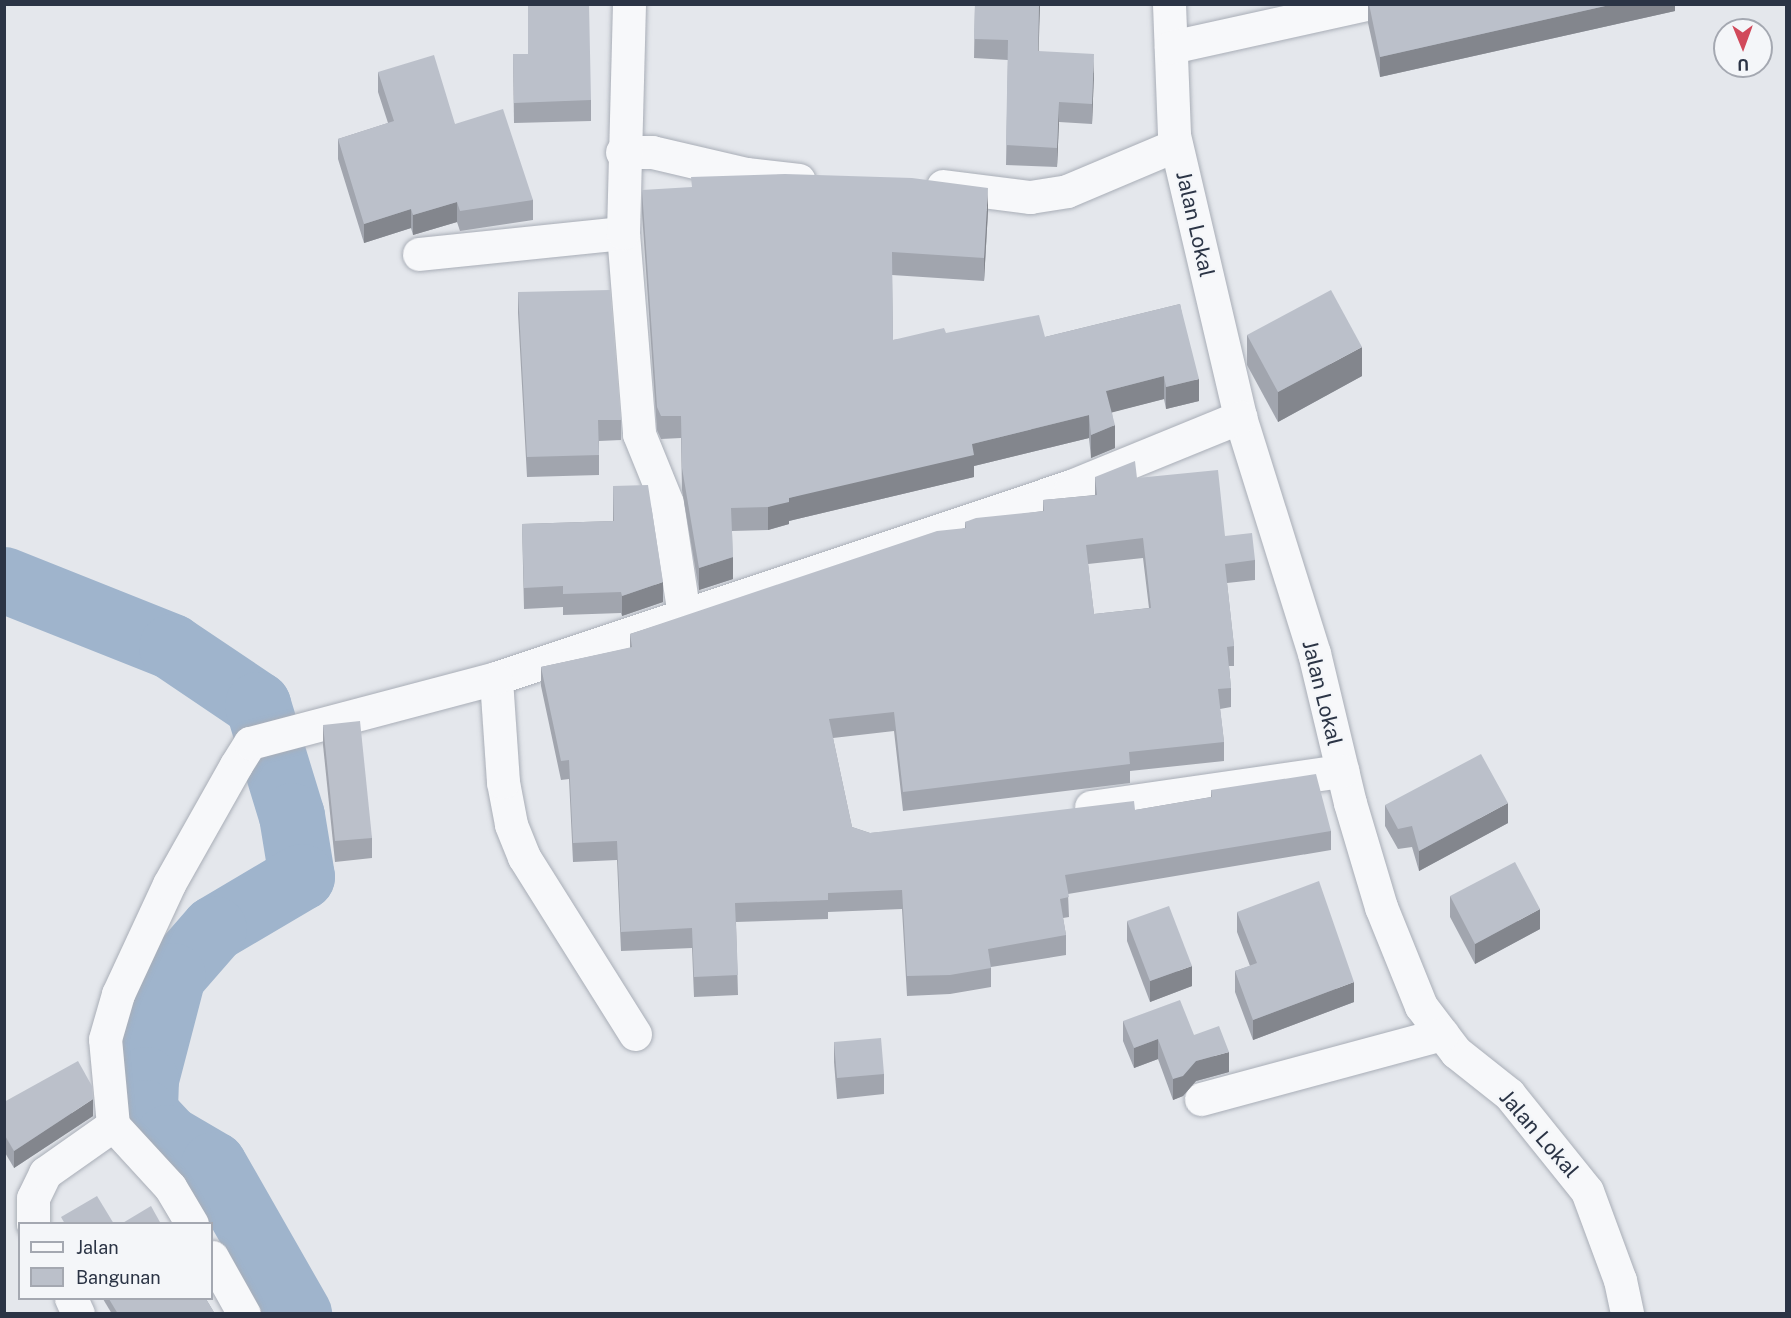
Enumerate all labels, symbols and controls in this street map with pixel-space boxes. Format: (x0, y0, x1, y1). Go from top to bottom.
north arrow (1713, 18, 1773, 78)
text: U (1737, 55, 1749, 74)
street label: Jalan Lokal (1171, 169, 1219, 279)
street label: Jalan Lokal (1297, 638, 1347, 748)
street label: Jalan Lokal (1494, 1085, 1584, 1183)
legend (18, 1222, 213, 1300)
text: Jalan (76, 1237, 119, 1258)
text: Bangunan (76, 1267, 161, 1288)

